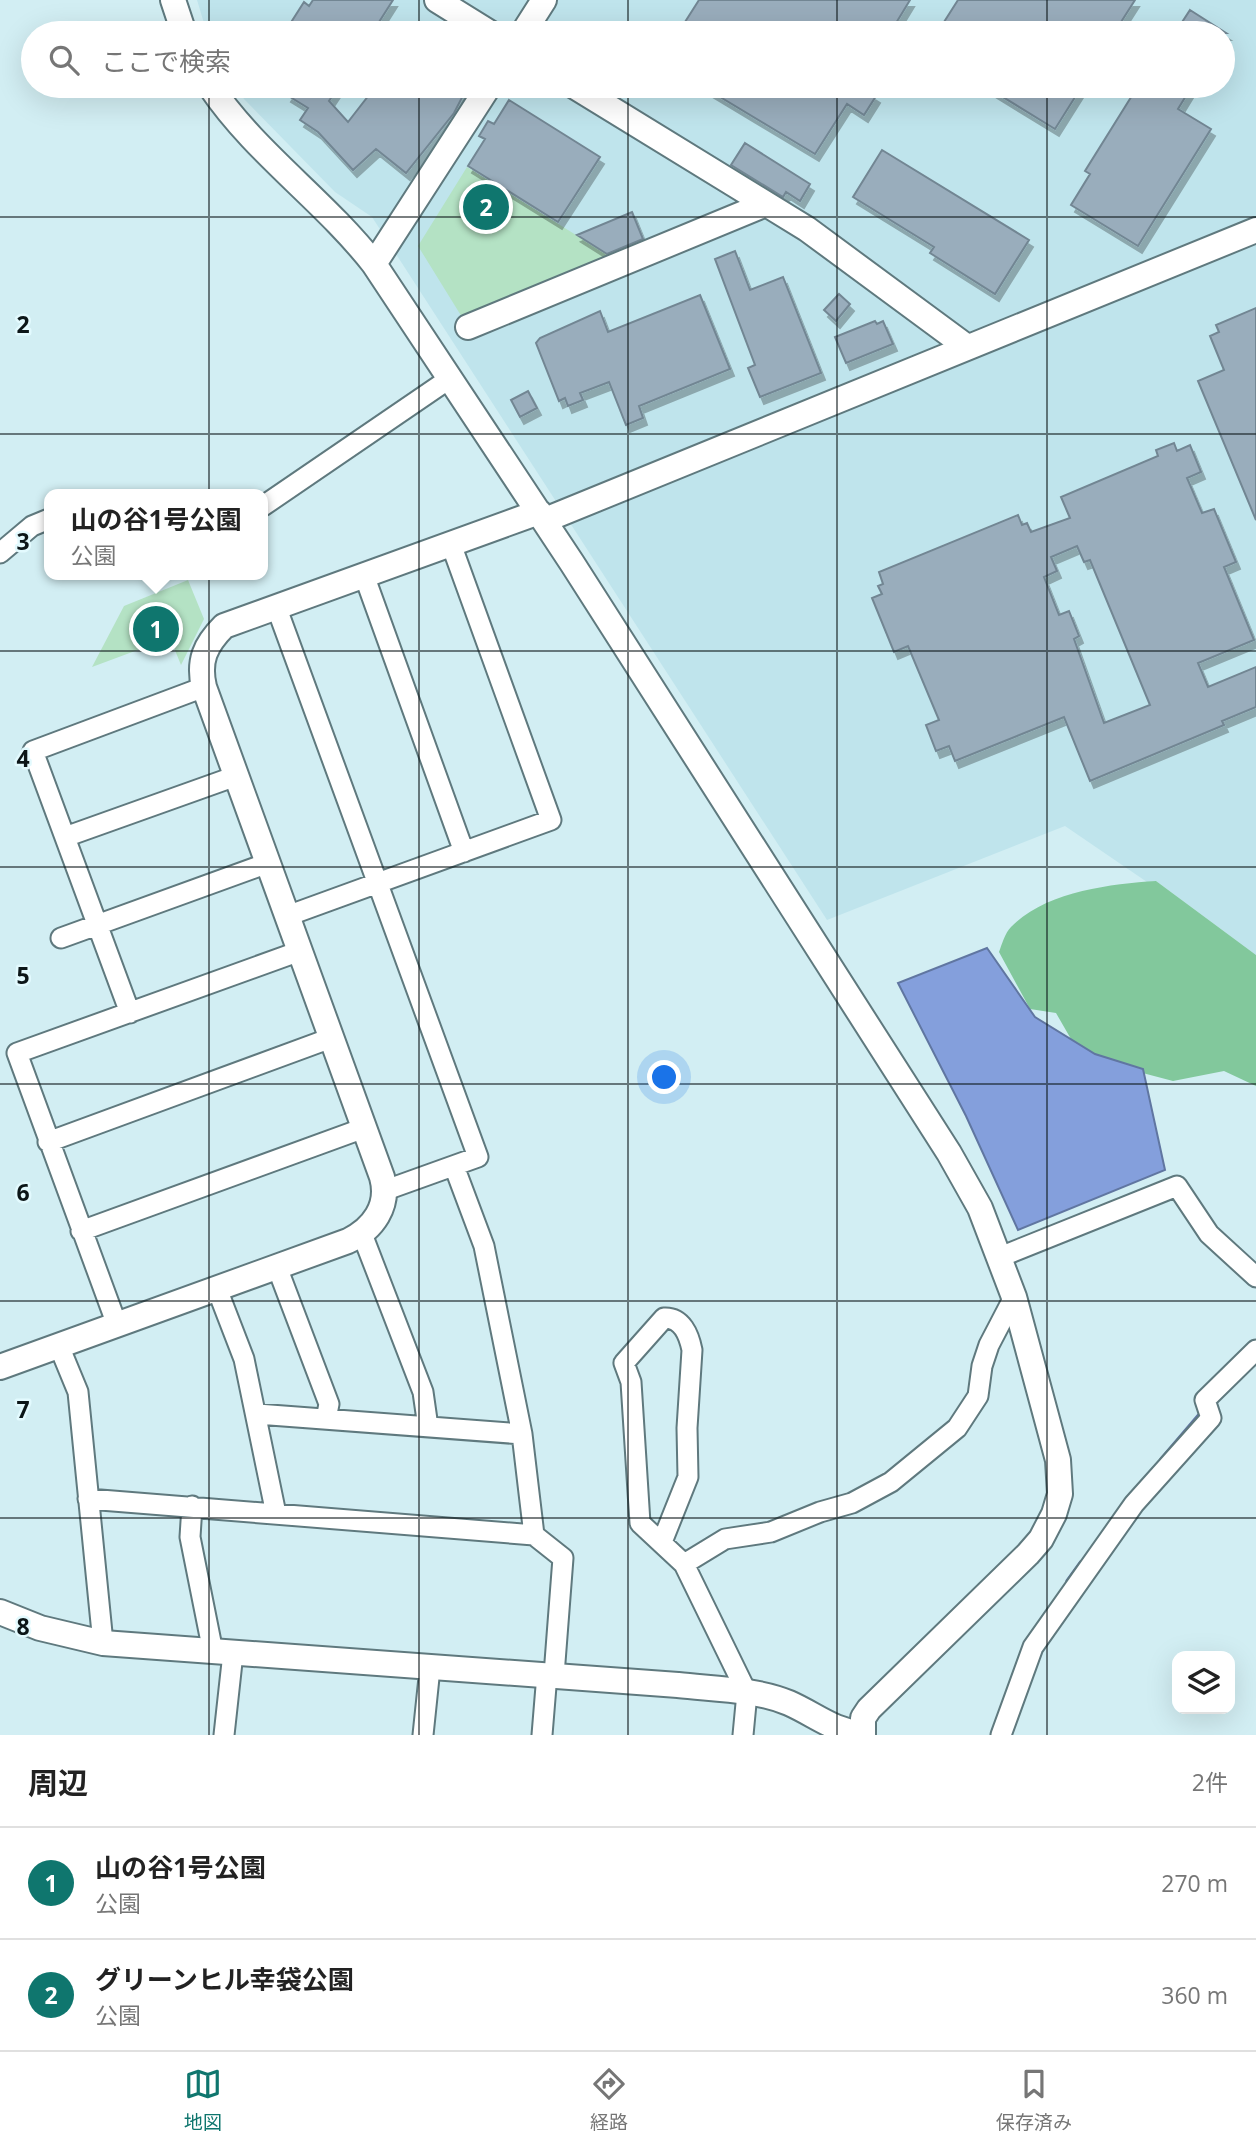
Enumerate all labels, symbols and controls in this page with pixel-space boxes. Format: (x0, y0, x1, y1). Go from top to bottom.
search box (21, 21, 1235, 98)
icon: search (45, 41, 83, 79)
text: ここで検索 (101, 43, 231, 79)
pin: 2 (463, 181, 509, 233)
text: 2 (16, 308, 30, 340)
popup (44, 489, 268, 580)
text: 山の谷1号公園 (71, 501, 241, 537)
text: 3 (16, 525, 30, 557)
text: 公園 (71, 539, 117, 571)
pin: 1 (133, 603, 179, 655)
text: 4 (16, 742, 30, 774)
text: 5 (16, 959, 30, 991)
your location (647, 1060, 681, 1094)
text: 6 (16, 1176, 30, 1208)
text: 7 (16, 1393, 30, 1425)
text: 8 (16, 1610, 30, 1642)
map controls (1172, 1651, 1235, 1714)
button: layers (1172, 1651, 1235, 1714)
text: 周辺 (28, 1762, 88, 1803)
text: 2件 (1192, 1766, 1228, 1798)
text: 山の谷1号公園 (95, 1849, 266, 1885)
text: 1 (44, 1867, 58, 1899)
text: 270 m (1161, 1867, 1228, 1899)
text: 公園 (95, 1887, 141, 1919)
text: グリーンヒル幸袋公園 (95, 1961, 354, 1997)
text: 2 (44, 1979, 58, 2011)
text: 360 m (1161, 1979, 1228, 2011)
text: 公園 (95, 1999, 141, 2031)
tab: 地図 (184, 2065, 222, 2135)
tab: 経路 (590, 2065, 628, 2135)
tab: 保存済み (996, 2065, 1072, 2135)

